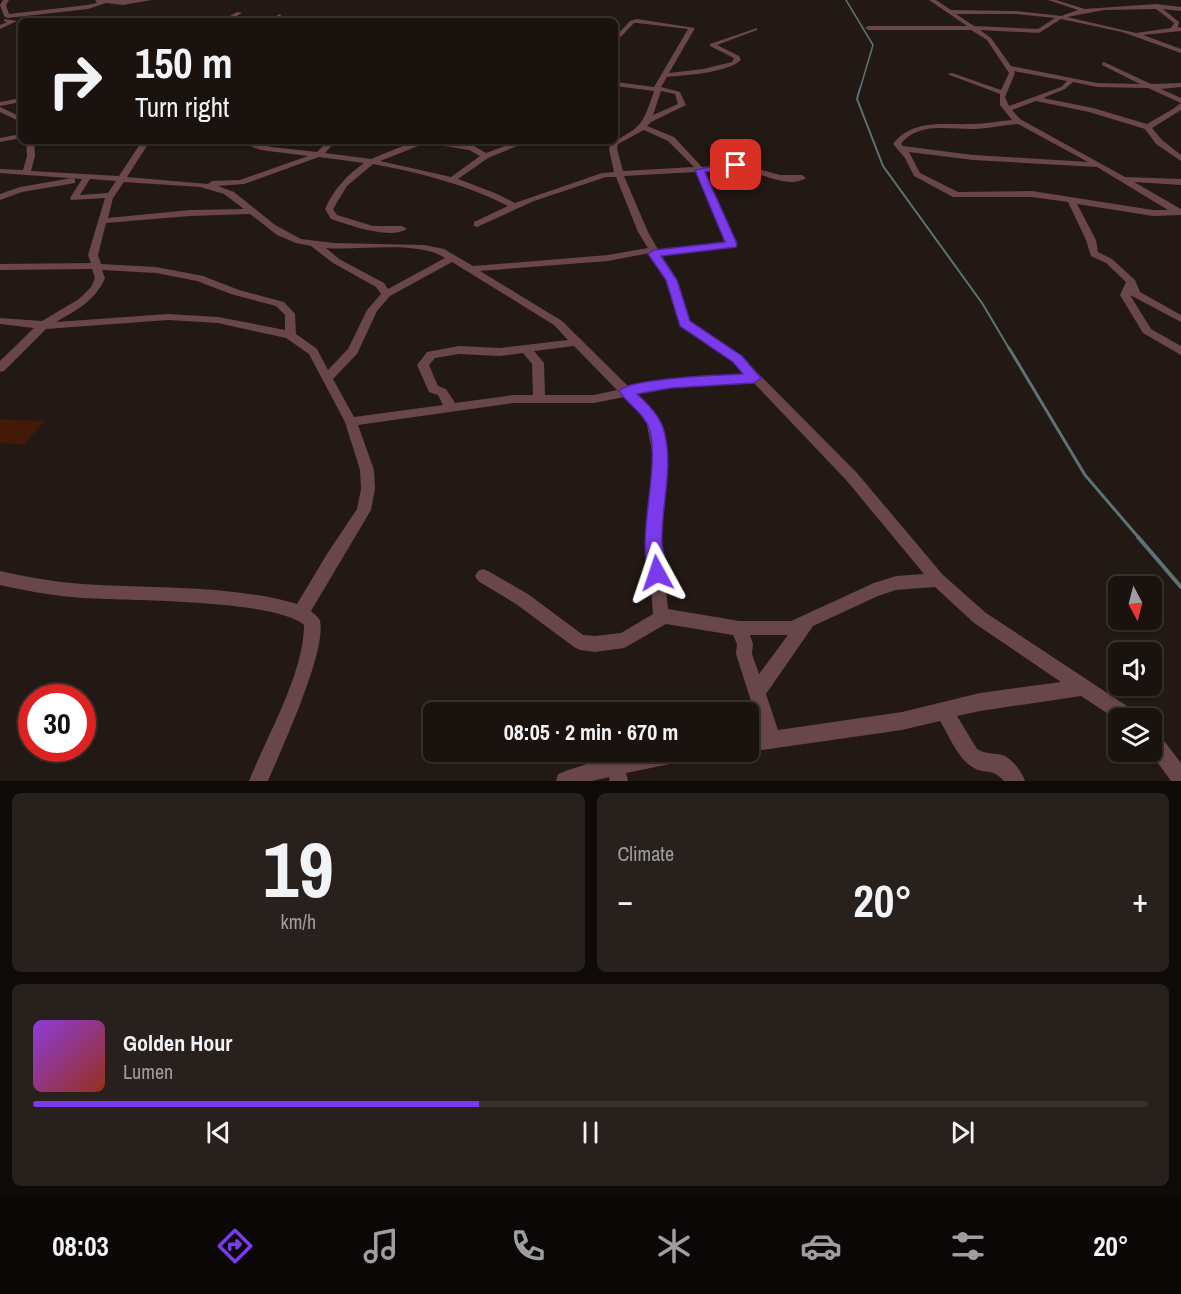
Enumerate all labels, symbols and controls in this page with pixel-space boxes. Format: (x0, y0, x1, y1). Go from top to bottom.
text: 150 m (135, 35, 233, 91)
icon: right (36, 42, 114, 120)
text: Turn right (135, 89, 229, 125)
pin (710, 139, 761, 190)
icon: arrive (719, 148, 752, 181)
position arrow (625, 541, 689, 605)
north arrow (1108, 576, 1162, 630)
map controls (1108, 576, 1162, 762)
button: sound (1108, 642, 1162, 696)
speed limit sign: 30 (18, 684, 96, 762)
button: layers (1108, 708, 1162, 762)
text: 08:05 · 2 min · 670 m (504, 717, 678, 747)
text: 19 (263, 816, 334, 921)
text: Climate (618, 840, 674, 867)
text: 20° (853, 870, 912, 931)
text: − (618, 878, 633, 922)
text: + (1132, 878, 1148, 922)
text: km/h (280, 908, 316, 935)
text: Golden Hour (123, 1028, 232, 1058)
text: Lumen (123, 1058, 173, 1085)
icon: previous (202, 1116, 235, 1149)
icon: pause (574, 1116, 607, 1149)
icon: next (946, 1116, 979, 1149)
icon: directions (214, 1225, 256, 1267)
icon: music (360, 1225, 402, 1267)
icon: phone (507, 1225, 549, 1267)
icon: climate (653, 1225, 695, 1267)
icon: car (800, 1225, 842, 1267)
icon: filters (947, 1225, 989, 1267)
text: 08:03 (52, 1228, 109, 1264)
text: 20° (1093, 1228, 1129, 1264)

